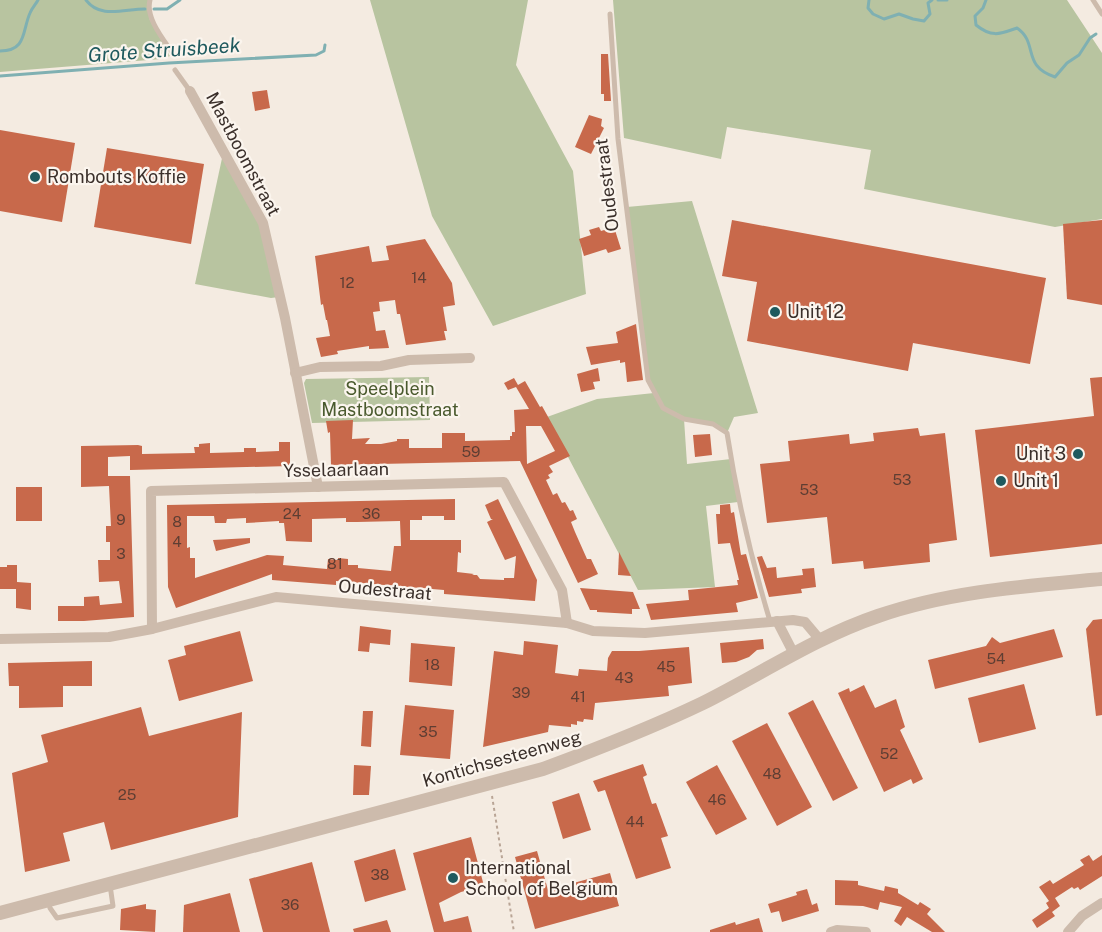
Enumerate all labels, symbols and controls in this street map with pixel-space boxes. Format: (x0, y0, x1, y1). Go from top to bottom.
water label: Grote Struisbeek (87, 33, 241, 67)
street label: Mastboomstraat (202, 88, 285, 219)
street label: Oudestraat (590, 137, 623, 233)
place label: Rombouts Koffie (47, 166, 186, 187)
marker: Rombouts Koffie (28, 170, 42, 184)
house number: 14 (411, 269, 427, 286)
house number: 12 (339, 274, 355, 291)
place label: Unit 12 (787, 301, 844, 322)
marker: Unit 12 (768, 305, 782, 319)
park label: Speelplein Mastboomstraat (321, 378, 459, 420)
house number: 59 (462, 443, 480, 460)
place label: Unit 3 (1016, 443, 1066, 464)
marker: Unit 3 (1071, 447, 1085, 461)
street label: Ysselaarlaan (283, 458, 389, 481)
place label: Unit 1 (1013, 470, 1059, 491)
house number: 53 (892, 471, 912, 488)
marker: Unit 1 (994, 474, 1008, 488)
house number: 53 (799, 481, 819, 498)
house number: 24 (283, 505, 301, 522)
house number: 36 (362, 505, 380, 522)
house number: 9 (116, 511, 126, 528)
house number: 8 (172, 513, 182, 530)
house number: 4 (172, 533, 182, 550)
house number: 3 (116, 545, 126, 562)
house number: 81 (327, 555, 343, 572)
street label: Oudestraat (337, 575, 433, 604)
house number: 54 (986, 650, 1006, 667)
house number: 18 (424, 656, 440, 673)
house number: 45 (657, 658, 675, 675)
house number: 43 (615, 669, 633, 686)
house number: 39 (512, 684, 530, 701)
house number: 41 (570, 688, 586, 705)
house number: 35 (418, 723, 438, 740)
street label: Kontichsesteenweg (420, 726, 584, 791)
house number: 52 (880, 745, 898, 762)
house number: 48 (762, 765, 782, 782)
house number: 25 (118, 786, 136, 803)
house number: 46 (708, 791, 726, 808)
house number: 44 (626, 813, 644, 830)
place label: International School of Belgium (465, 857, 618, 899)
house number: 38 (370, 866, 390, 883)
marker: International School of Belgium (446, 871, 460, 885)
house number: 36 (281, 896, 299, 913)

